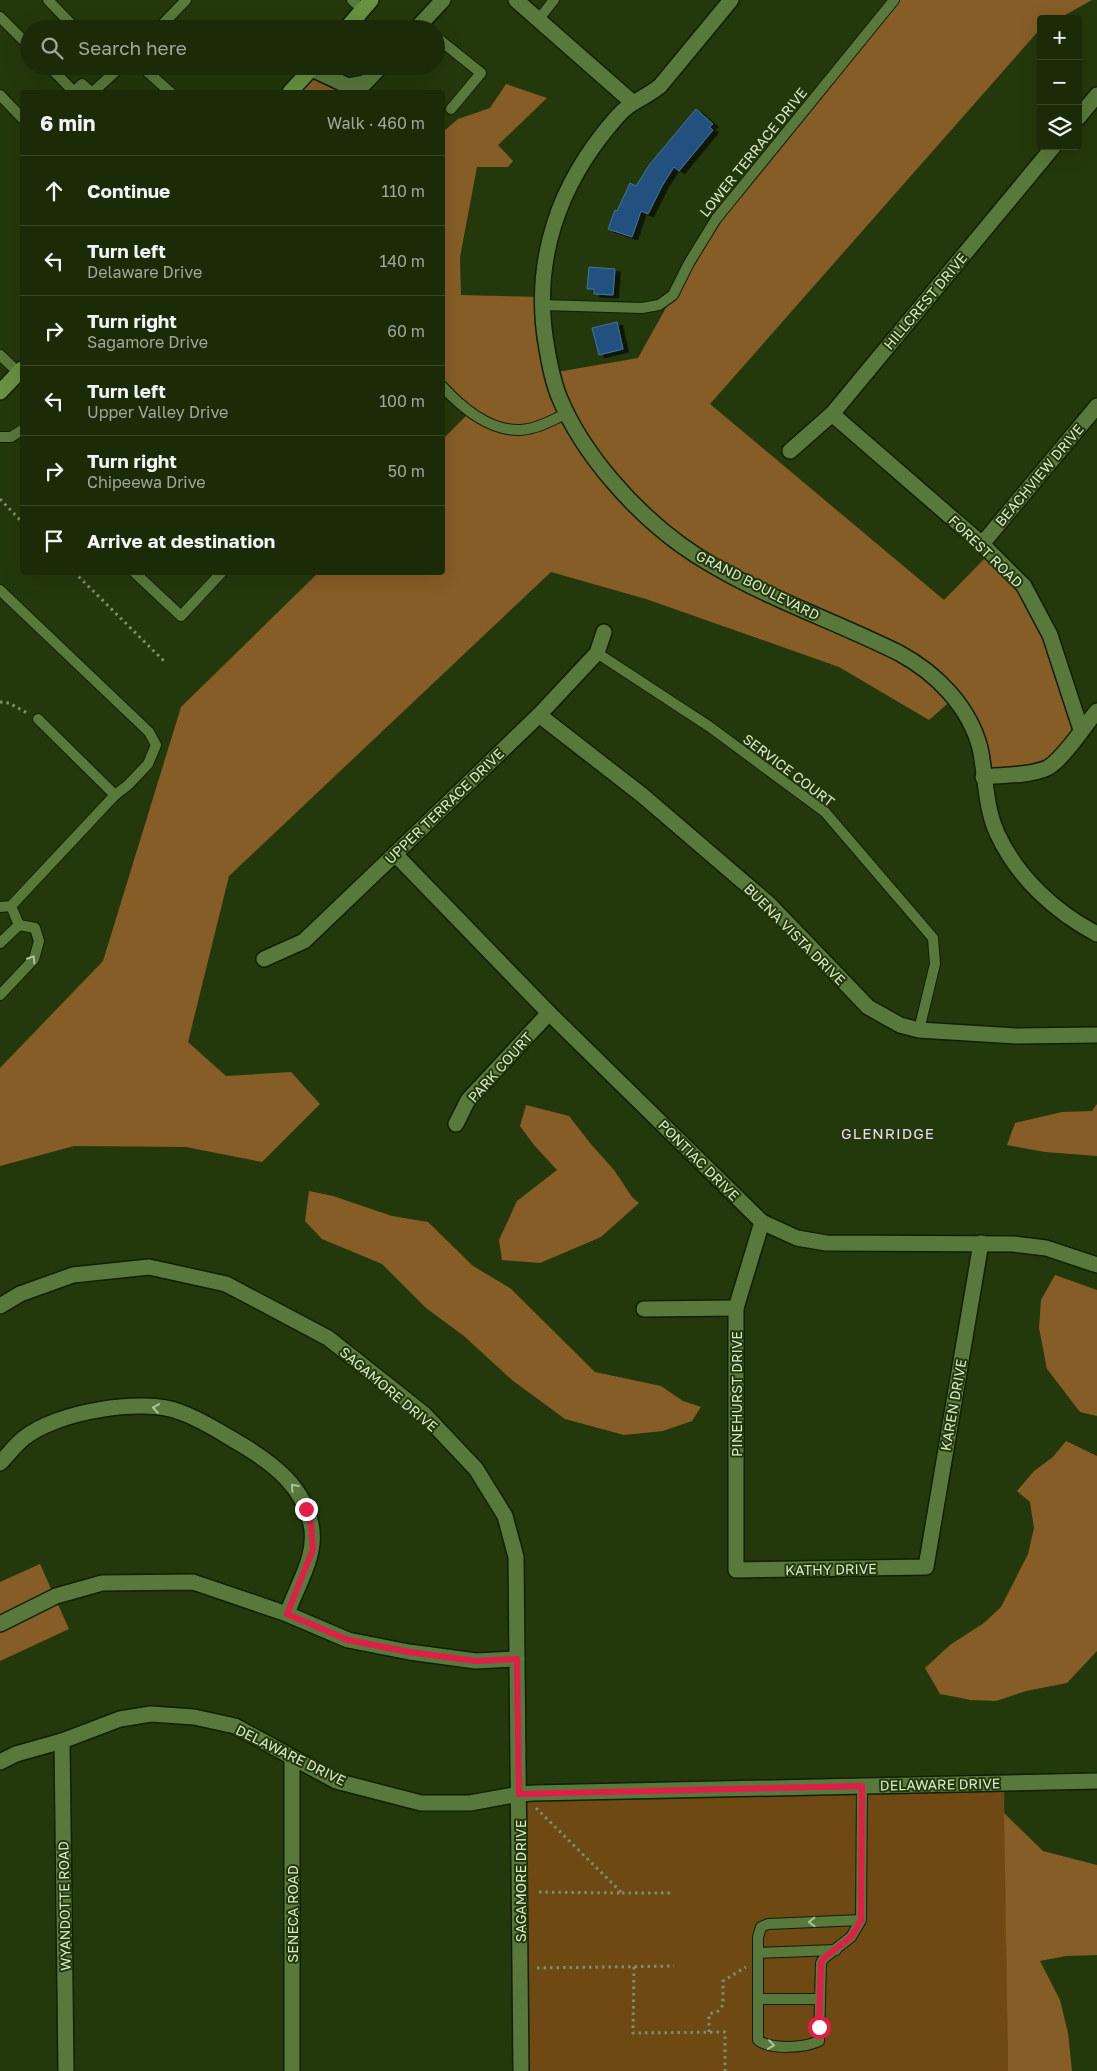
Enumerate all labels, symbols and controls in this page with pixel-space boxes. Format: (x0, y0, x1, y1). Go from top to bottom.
map controls (1037, 15, 1082, 150)
button: + (1037, 15, 1082, 60)
search box (20, 20, 445, 75)
icon: search (38, 34, 66, 62)
text: Search here (78, 36, 187, 59)
button: − (1037, 60, 1082, 105)
street label: LOWER TERRACE DRIVE (696, 84, 810, 220)
button: layers (1037, 105, 1082, 150)
text: 6 min (40, 110, 95, 136)
text: Walk · 460 m (327, 113, 425, 133)
icon: ahead (40, 177, 68, 205)
text: Continue (87, 179, 170, 202)
text: 110 m (381, 181, 425, 201)
text: Turn left (87, 239, 166, 262)
icon: left (40, 247, 68, 275)
street label: HILLCREST DRIVE (880, 249, 970, 353)
text: 140 m (379, 251, 425, 271)
text: Delaware Drive (87, 262, 202, 282)
text: Turn right (87, 309, 177, 332)
icon: right (40, 317, 68, 345)
text: 60 m (387, 321, 425, 341)
text: Sagamore Drive (87, 332, 208, 352)
text: Turn left (87, 379, 166, 402)
icon: left (40, 387, 68, 415)
text: 100 m (379, 391, 425, 411)
text: Upper Valley Drive (87, 402, 228, 422)
street label: BEACHVIEW DRIVE (991, 420, 1087, 530)
text: Turn right (87, 449, 177, 472)
icon: right (40, 457, 68, 485)
text: 50 m (388, 461, 425, 481)
text: Chipeewa Drive (87, 472, 206, 492)
street label: FOREST ROAD (945, 511, 1027, 591)
icon: arrive (40, 527, 68, 555)
text: Arrive at destination (87, 529, 275, 552)
street label: GRAND BOULEVARD (694, 547, 822, 623)
street label: SERVICE COURT (740, 730, 838, 810)
street label: UPPER TERRACE DRIVE (381, 745, 507, 867)
street label: BUENA VISTA DRIVE (741, 880, 849, 988)
one-way arrow (26, 955, 36, 964)
street label: PARK COURT (464, 1028, 536, 1105)
street label: PONTIAC DRIVE (655, 1116, 743, 1204)
district label: GLENRIDGE (841, 1124, 935, 1142)
street label: PINEHURST DRIVE (728, 1331, 745, 1457)
street label: SAGAMORE DRIVE (337, 1343, 441, 1435)
street label: KAREN DRIVE (937, 1358, 969, 1452)
one-way arrow (151, 1403, 159, 1414)
one-way arrow (291, 1484, 300, 1493)
route end (295, 1498, 318, 1521)
street label: KATHY DRIVE (785, 1560, 877, 1578)
street label: DELAWARE DRIVE (233, 1721, 349, 1789)
street label: DELAWARE DRIVE (880, 1774, 1000, 1794)
street label: SAGAMORE DRIVE (512, 1820, 529, 1942)
street label: WYANDOTTE ROAD (54, 1841, 74, 1971)
street label: SENECA ROAD (284, 1865, 301, 1963)
one-way arrow (808, 1917, 816, 1928)
route start (808, 2016, 831, 2039)
one-way arrow (767, 2039, 775, 2050)

